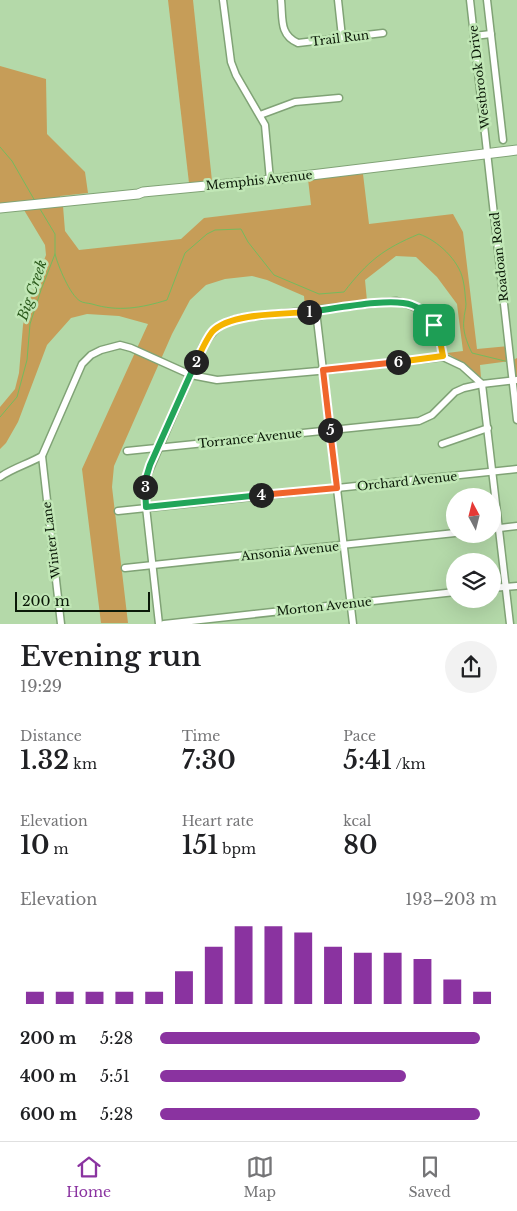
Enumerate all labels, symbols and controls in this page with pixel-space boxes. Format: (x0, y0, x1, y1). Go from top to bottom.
street label: Westbrook Drive (465, 24, 493, 131)
street label: Trail Run (310, 27, 370, 49)
street label: Memphis Avenue (205, 167, 313, 193)
street label: Roadoan Road (487, 211, 511, 303)
water label: Big Creek (13, 257, 51, 323)
pin: 1 (296, 300, 322, 324)
text: 1 (306, 303, 313, 321)
pin (413, 304, 455, 346)
icon: arrive (420, 311, 448, 339)
pin: 2 (184, 350, 208, 374)
pin: 6 (386, 350, 410, 374)
text: 2 (192, 353, 201, 371)
text: 6 (394, 353, 403, 371)
pin: 5 (318, 418, 342, 442)
text: 5 (326, 421, 335, 439)
street label: Torrance Avenue (197, 425, 303, 451)
street label: Orchard Avenue (356, 468, 458, 494)
pin: 3 (132, 474, 158, 500)
text: 3 (141, 478, 150, 496)
pin: 4 (248, 482, 274, 508)
text: 4 (257, 486, 266, 504)
north arrow (446, 488, 501, 542)
map controls (446, 488, 501, 608)
street label: Winter Lane (39, 501, 63, 580)
street label: Ansonia Avenue (239, 538, 340, 564)
button: layers (446, 553, 501, 608)
scale bar (15, 588, 150, 612)
text: 200 m (22, 592, 70, 610)
street label: Morton Avenue (276, 594, 372, 618)
text: Evening run (20, 639, 201, 674)
button: share (445, 641, 497, 693)
text: 19:29 (20, 676, 62, 696)
text: Distance (20, 727, 82, 745)
text: Time (182, 727, 220, 745)
text: Pace (343, 727, 376, 745)
text: 1.32 (20, 745, 69, 776)
text: 7:30 (182, 745, 236, 776)
text: 5:41 (343, 745, 392, 776)
text: km (69, 755, 97, 773)
text: /km (392, 755, 426, 773)
text: Elevation (20, 812, 88, 830)
text: Heart rate (182, 812, 254, 830)
text: kcal (343, 812, 371, 830)
text: 10 (20, 830, 50, 861)
text: 151 (182, 830, 218, 861)
text: 80 (343, 830, 378, 861)
text: m (50, 840, 69, 858)
text: bpm (218, 840, 256, 858)
text: Elevation (20, 889, 97, 909)
text: 193–203 m (405, 889, 497, 909)
text: 200 m (20, 1028, 77, 1048)
text: 5:28 (100, 1028, 133, 1048)
text: 400 m (20, 1066, 77, 1086)
text: 5:51 (100, 1066, 130, 1086)
text: 600 m (20, 1104, 77, 1124)
text: 5:28 (100, 1104, 133, 1124)
tab: Home (66, 1153, 111, 1201)
tab: Map (244, 1153, 276, 1201)
tab: Saved (409, 1153, 451, 1201)

